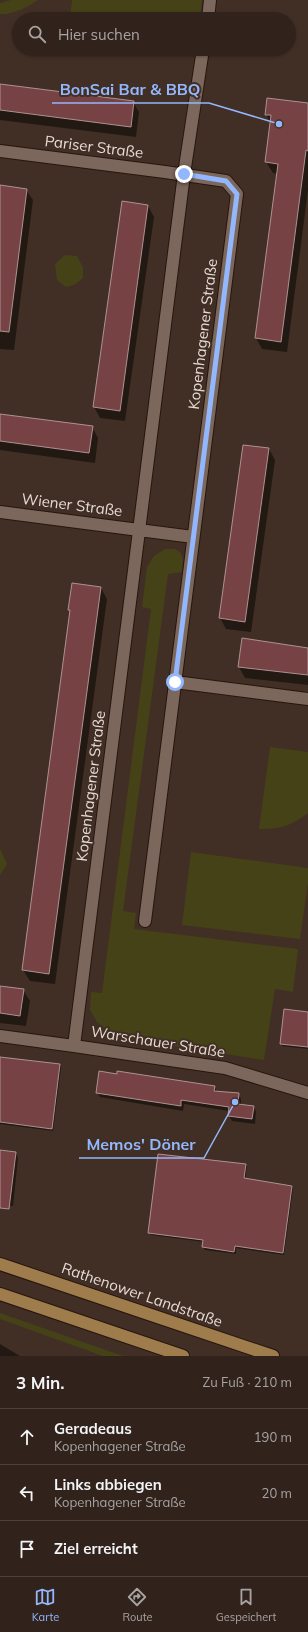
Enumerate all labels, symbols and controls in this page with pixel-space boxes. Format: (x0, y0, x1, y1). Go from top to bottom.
search box (12, 12, 296, 56)
icon: search (26, 23, 48, 45)
text: Hier suchen (58, 25, 140, 44)
callout: BonSai Bar & BBQ (52, 75, 209, 103)
text: BonSai Bar & BBQ (60, 79, 200, 99)
street label: Pariser Straße (44, 131, 144, 162)
route end (175, 165, 193, 183)
street label: Kopenhagener Straße (184, 257, 221, 410)
street label: Wiener Straße (21, 489, 124, 520)
route start (166, 673, 184, 691)
street label: Kopenhagener Straße (72, 709, 109, 862)
street label: Warschauer Straße (90, 1022, 227, 1061)
callout: Memos' Döner (79, 1130, 204, 1158)
text: Memos' Döner (86, 1134, 196, 1154)
street label: Rathenower Landstraße (59, 1258, 225, 1331)
text: 3 Min. (16, 1372, 65, 1393)
text: Zu Fuß · 210 m (203, 1374, 292, 1390)
text: Geradeaus (54, 1419, 132, 1438)
icon: ahead (16, 1426, 38, 1448)
text: 190 m (254, 1429, 292, 1445)
text: Kopenhagener Straße (54, 1438, 186, 1454)
text: Links abbiegen (54, 1475, 162, 1494)
icon: left (16, 1482, 38, 1504)
text: 20 m (262, 1485, 292, 1501)
text: Kopenhagener Straße (54, 1494, 186, 1510)
icon: arrive (16, 1538, 38, 1560)
text: Ziel erreicht (54, 1539, 138, 1558)
tab: Karte (32, 1586, 59, 1624)
tab: Route (123, 1586, 152, 1624)
tab: Gespeichert (216, 1586, 276, 1624)

